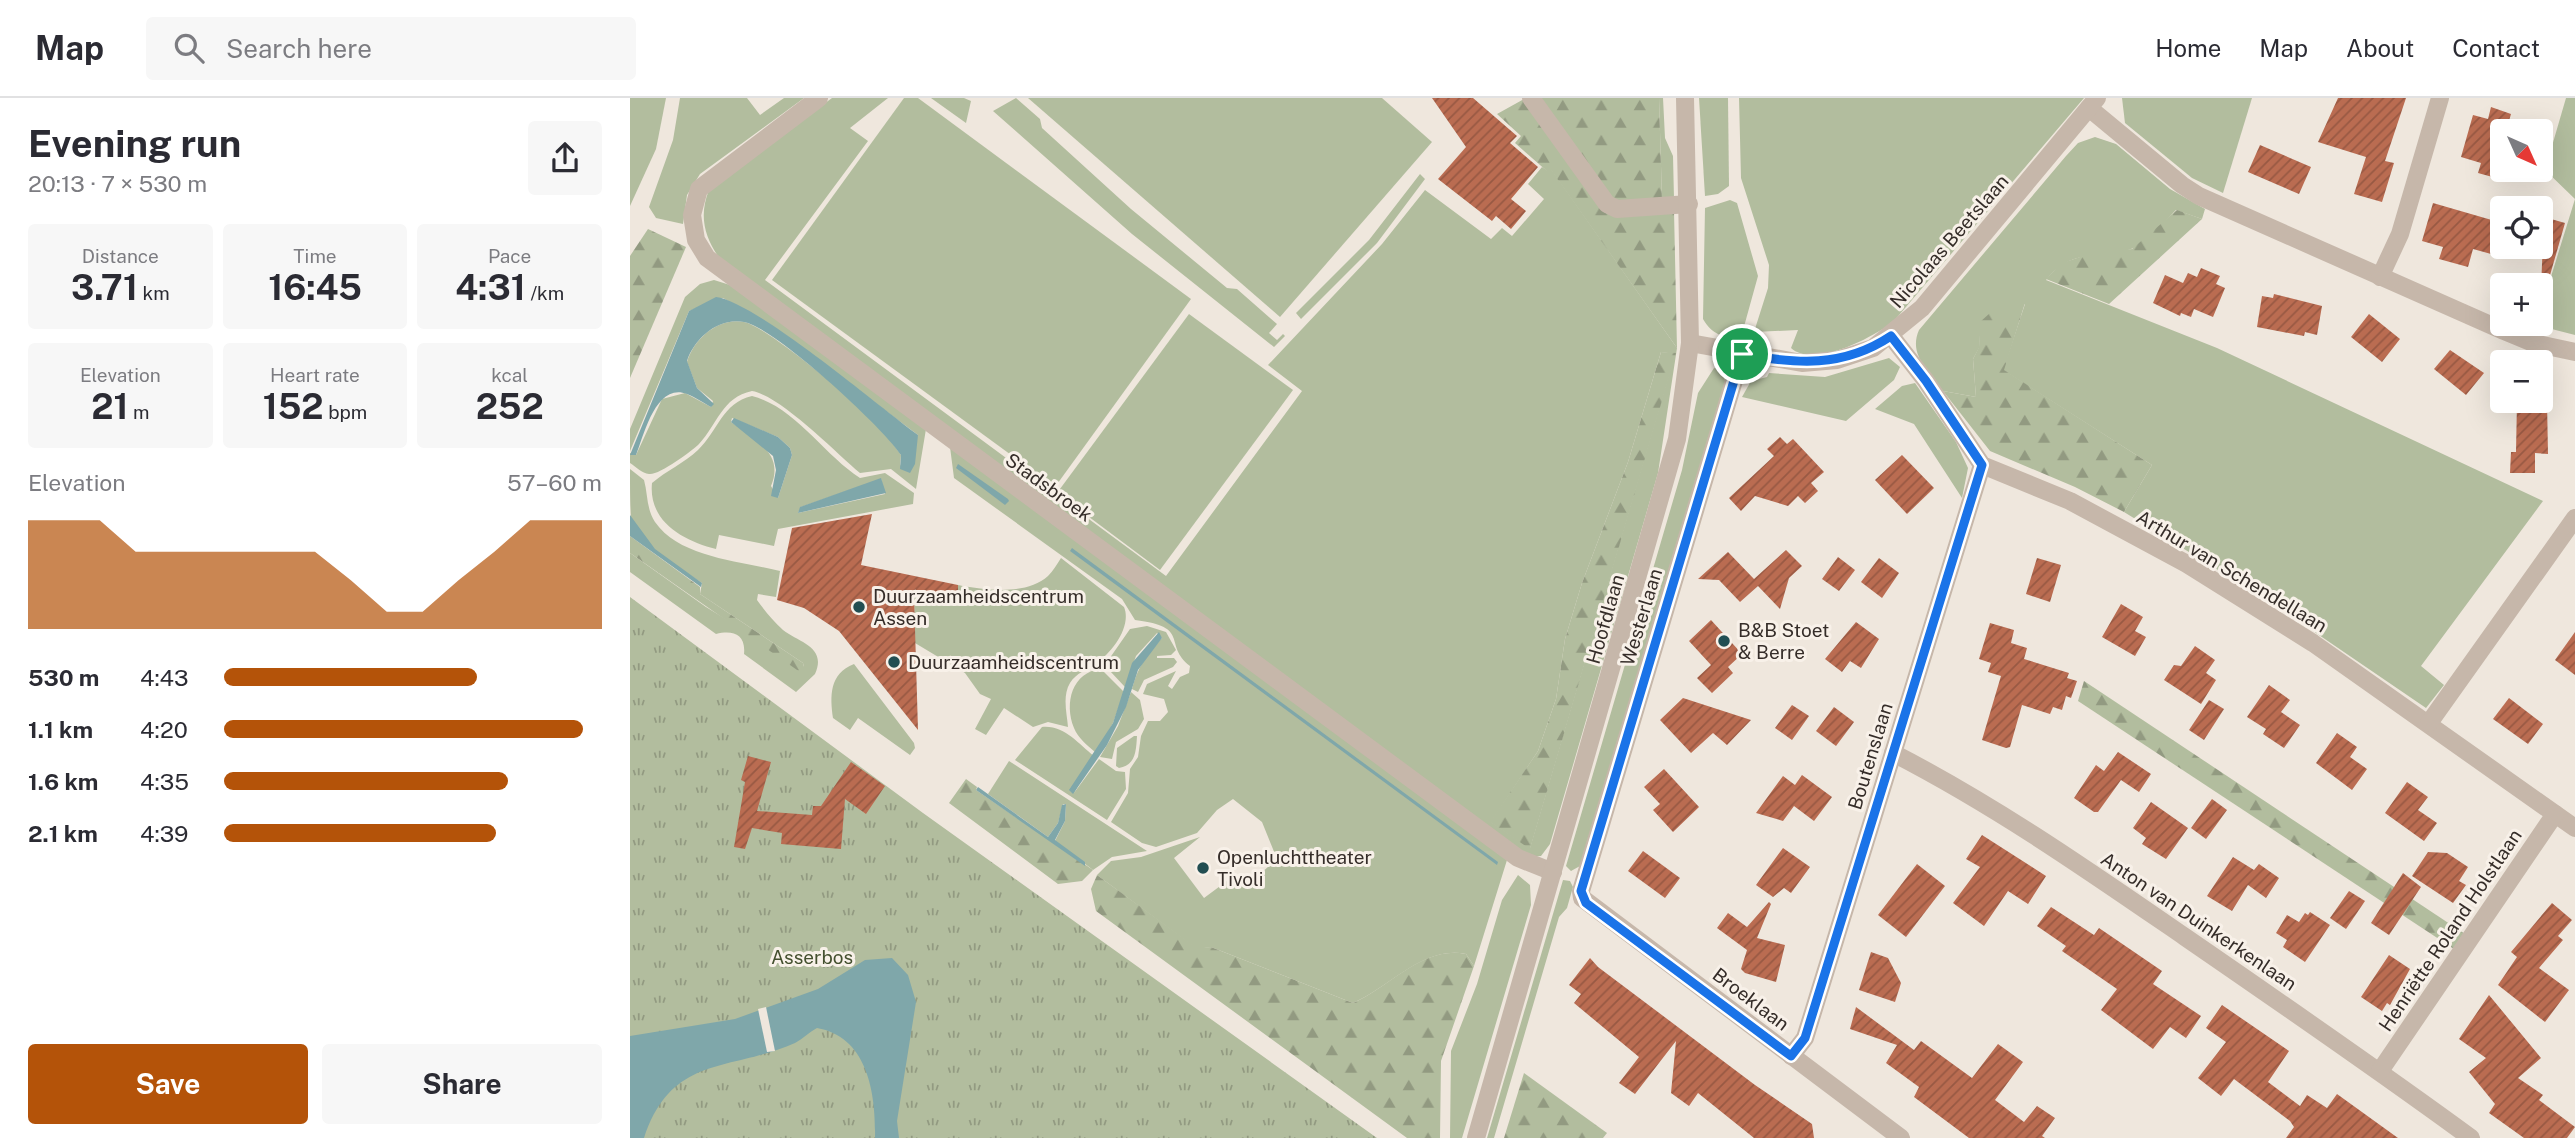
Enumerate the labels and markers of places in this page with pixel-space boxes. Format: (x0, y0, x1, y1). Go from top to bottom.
pin (1712, 324, 1772, 384)
place label: Duurzaamheidscentrum Assen (873, 585, 1084, 629)
marker: Duurzaamheidscentrum Assen (851, 599, 867, 615)
place label: B&B Stoet & Berre (1738, 619, 1829, 663)
marker: B&B Stoet & Berre (1716, 633, 1732, 649)
place label: Duurzaamheidscentrum (908, 651, 1119, 673)
marker: Duurzaamheidscentrum (886, 654, 902, 670)
place label: Openluchttheater Tivoli (1217, 846, 1372, 890)
marker: Openluchttheater Tivoli (1195, 860, 1211, 876)

